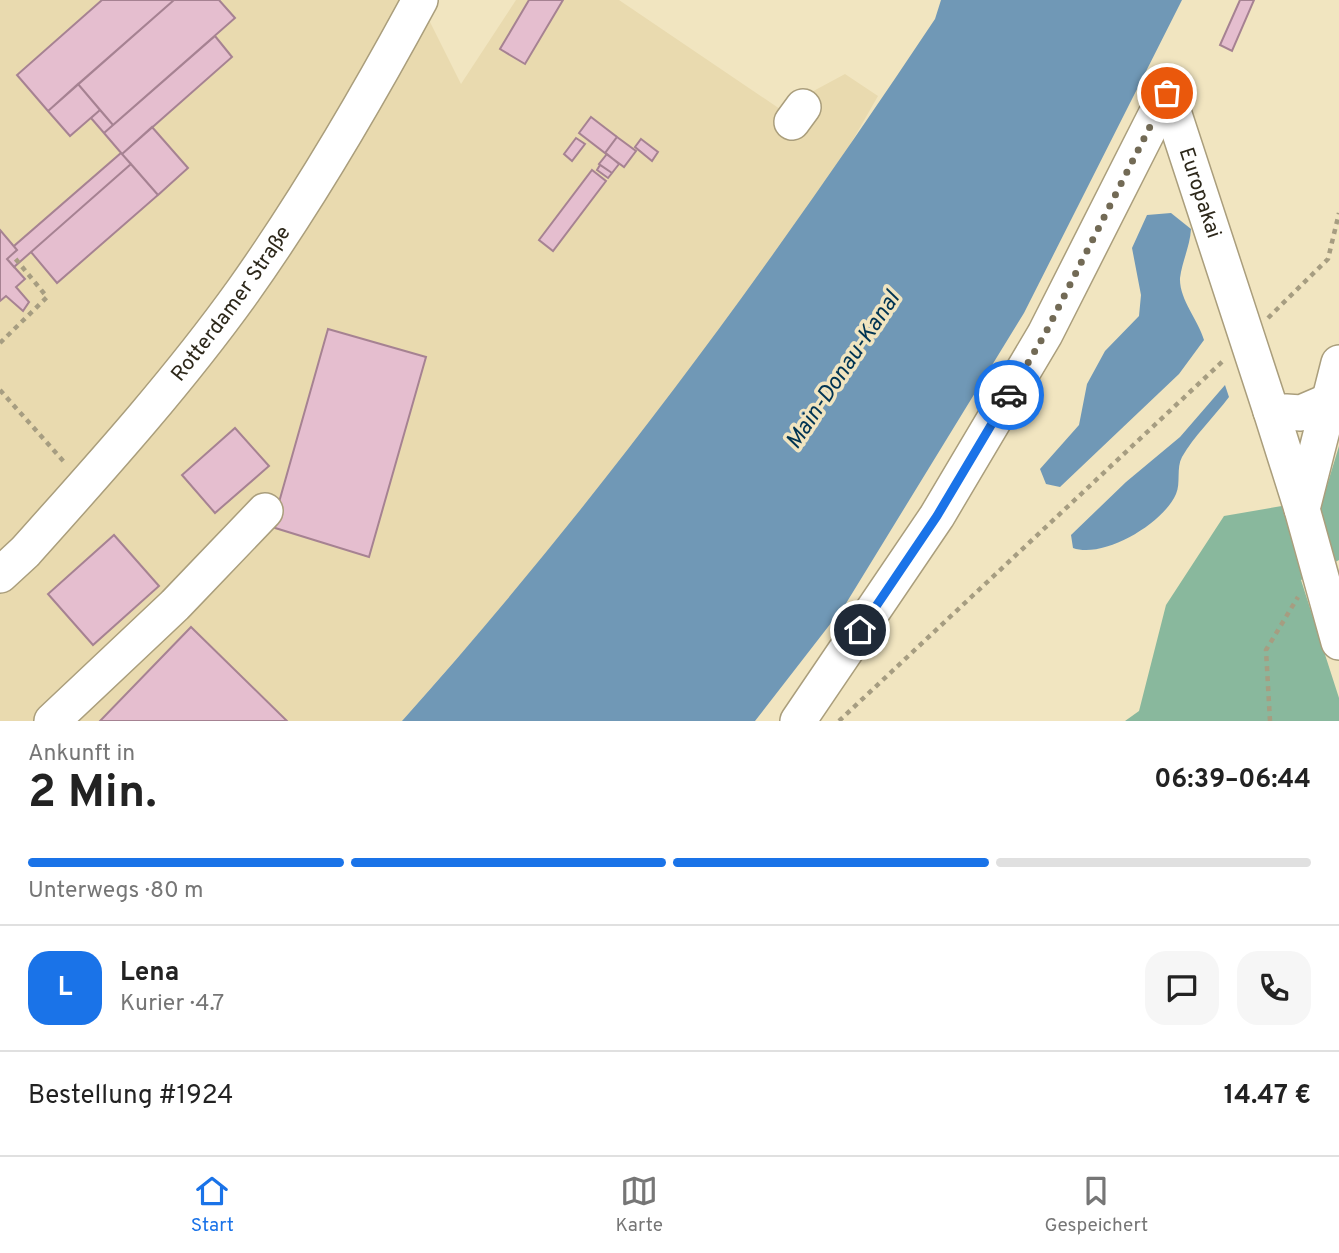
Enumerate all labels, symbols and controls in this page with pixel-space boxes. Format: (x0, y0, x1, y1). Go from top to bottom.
pin (1137, 63, 1197, 123)
icon: bag (1148, 74, 1186, 112)
street label: Europakai (1172, 144, 1227, 242)
street label: Rotterdamer Straße (165, 221, 297, 387)
water label: Main-Donau-Kanal (780, 286, 908, 455)
courier (974, 360, 1044, 430)
icon: car (990, 376, 1028, 414)
pin (830, 600, 890, 660)
icon: home (841, 611, 879, 649)
text: Ankunft in (28, 740, 135, 769)
text: 06:39–06:44 (1154, 764, 1311, 797)
text: 2 Min. (28, 765, 157, 824)
text: Unterwegs · 80 m (28, 877, 204, 906)
button: chat (1145, 951, 1219, 1025)
button: phone (1237, 951, 1311, 1025)
text: Lena (120, 957, 179, 990)
text: L (58, 972, 72, 1005)
text: Kurier · 4.7 (120, 990, 224, 1019)
text: Bestellung #1924 (28, 1080, 234, 1113)
text: 14.47 € (1224, 1080, 1311, 1113)
tab: Start (191, 1172, 234, 1238)
tab: Karte (616, 1172, 663, 1238)
tab: Gespeichert (1044, 1172, 1148, 1238)

